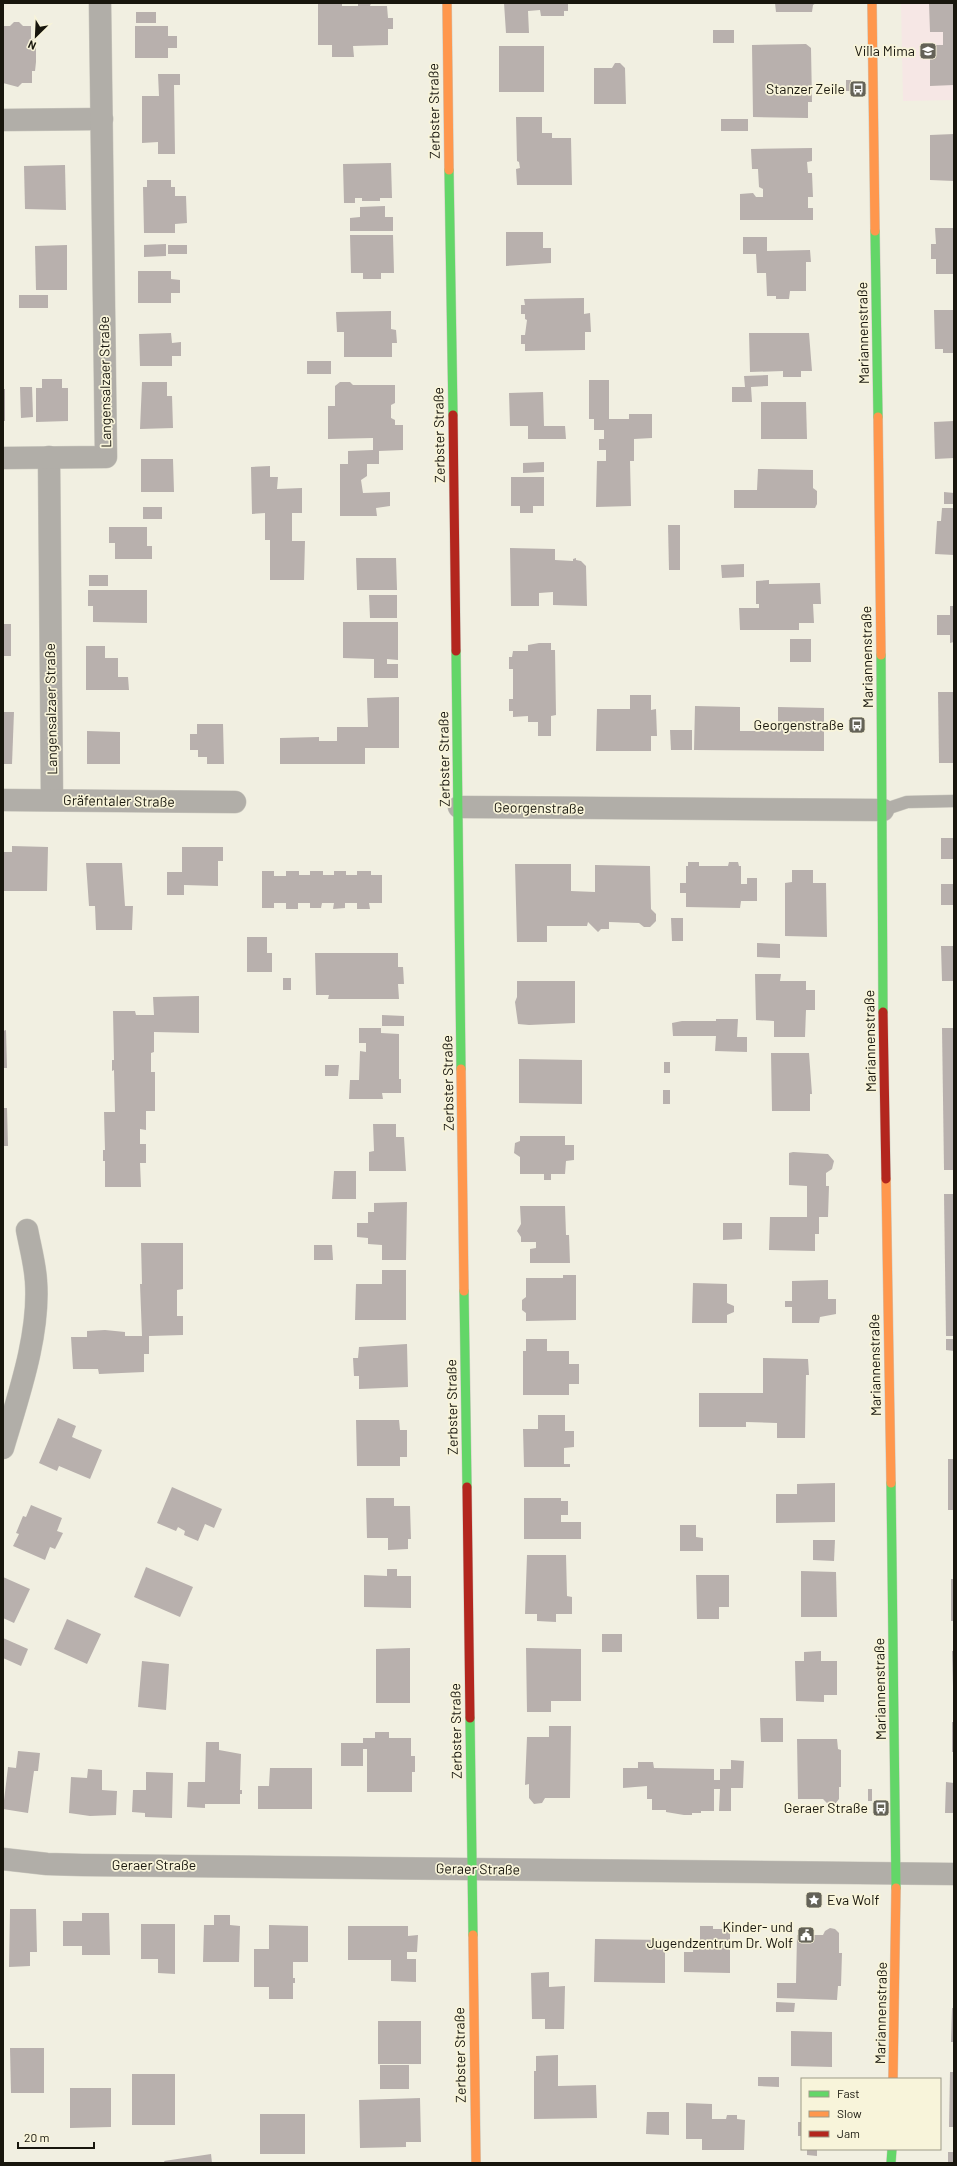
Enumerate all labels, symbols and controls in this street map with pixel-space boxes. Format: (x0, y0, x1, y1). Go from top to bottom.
north arrow (16, 16, 56, 56)
text: N (26, 38, 38, 53)
school or university icon: Villa Mima (918, 41, 938, 61)
place label: Villa Mima (854, 42, 915, 59)
street label: Zerbster Straße (424, 63, 443, 159)
bus stop icon: Stanzer Zeile (848, 79, 868, 99)
place label: Stanzer Zeile (766, 80, 845, 97)
street label: Mariannenstraße (853, 282, 872, 384)
street label: Langensalzaer Straße (95, 316, 114, 448)
street label: Zerbster Straße (429, 387, 448, 483)
street label: Mariannenstraße (857, 606, 876, 708)
street label: Langensalzaer Straße (41, 643, 60, 775)
street label: Zerbster Straße (434, 711, 453, 807)
bus stop icon: Georgenstraße (847, 715, 867, 735)
place label: Georgenstraße (754, 716, 844, 733)
street label: Gräfentaler Straße (63, 791, 175, 810)
street label: Georgenstraße (494, 798, 584, 817)
street label: Mariannenstraße (860, 990, 879, 1092)
street label: Zerbster Straße (438, 1035, 457, 1131)
street label: Mariannenstraße (865, 1314, 884, 1416)
street label: Zerbster Straße (442, 1359, 461, 1455)
street label: Mariannenstraße (870, 1638, 889, 1740)
street label: Zerbster Straße (446, 1683, 465, 1779)
bus stop icon: Geraer Straße (871, 1798, 891, 1818)
place label: Geraer Straße (784, 1799, 868, 1816)
street label: Geraer Straße (112, 1856, 196, 1873)
street label: Geraer Straße (436, 1859, 520, 1878)
place icon: Eva Wolf (804, 1890, 824, 1910)
place label: Eva Wolf (827, 1891, 879, 1908)
place label: Kinder- und Jugendzentrum Dr. Wolf (647, 1918, 793, 1951)
public building icon: Kinder- und Jugendzentrum Dr. Wolf (796, 1925, 816, 1945)
street label: Mariannenstraße (871, 1962, 890, 2064)
street label: Zerbster Straße (450, 2007, 469, 2103)
legend (801, 2078, 941, 2150)
text: Fast (837, 2086, 860, 2100)
text: Slow (837, 2106, 862, 2120)
scale bar (18, 2124, 94, 2150)
text: Jam (837, 2126, 860, 2140)
text: 20 m (24, 2130, 50, 2144)

